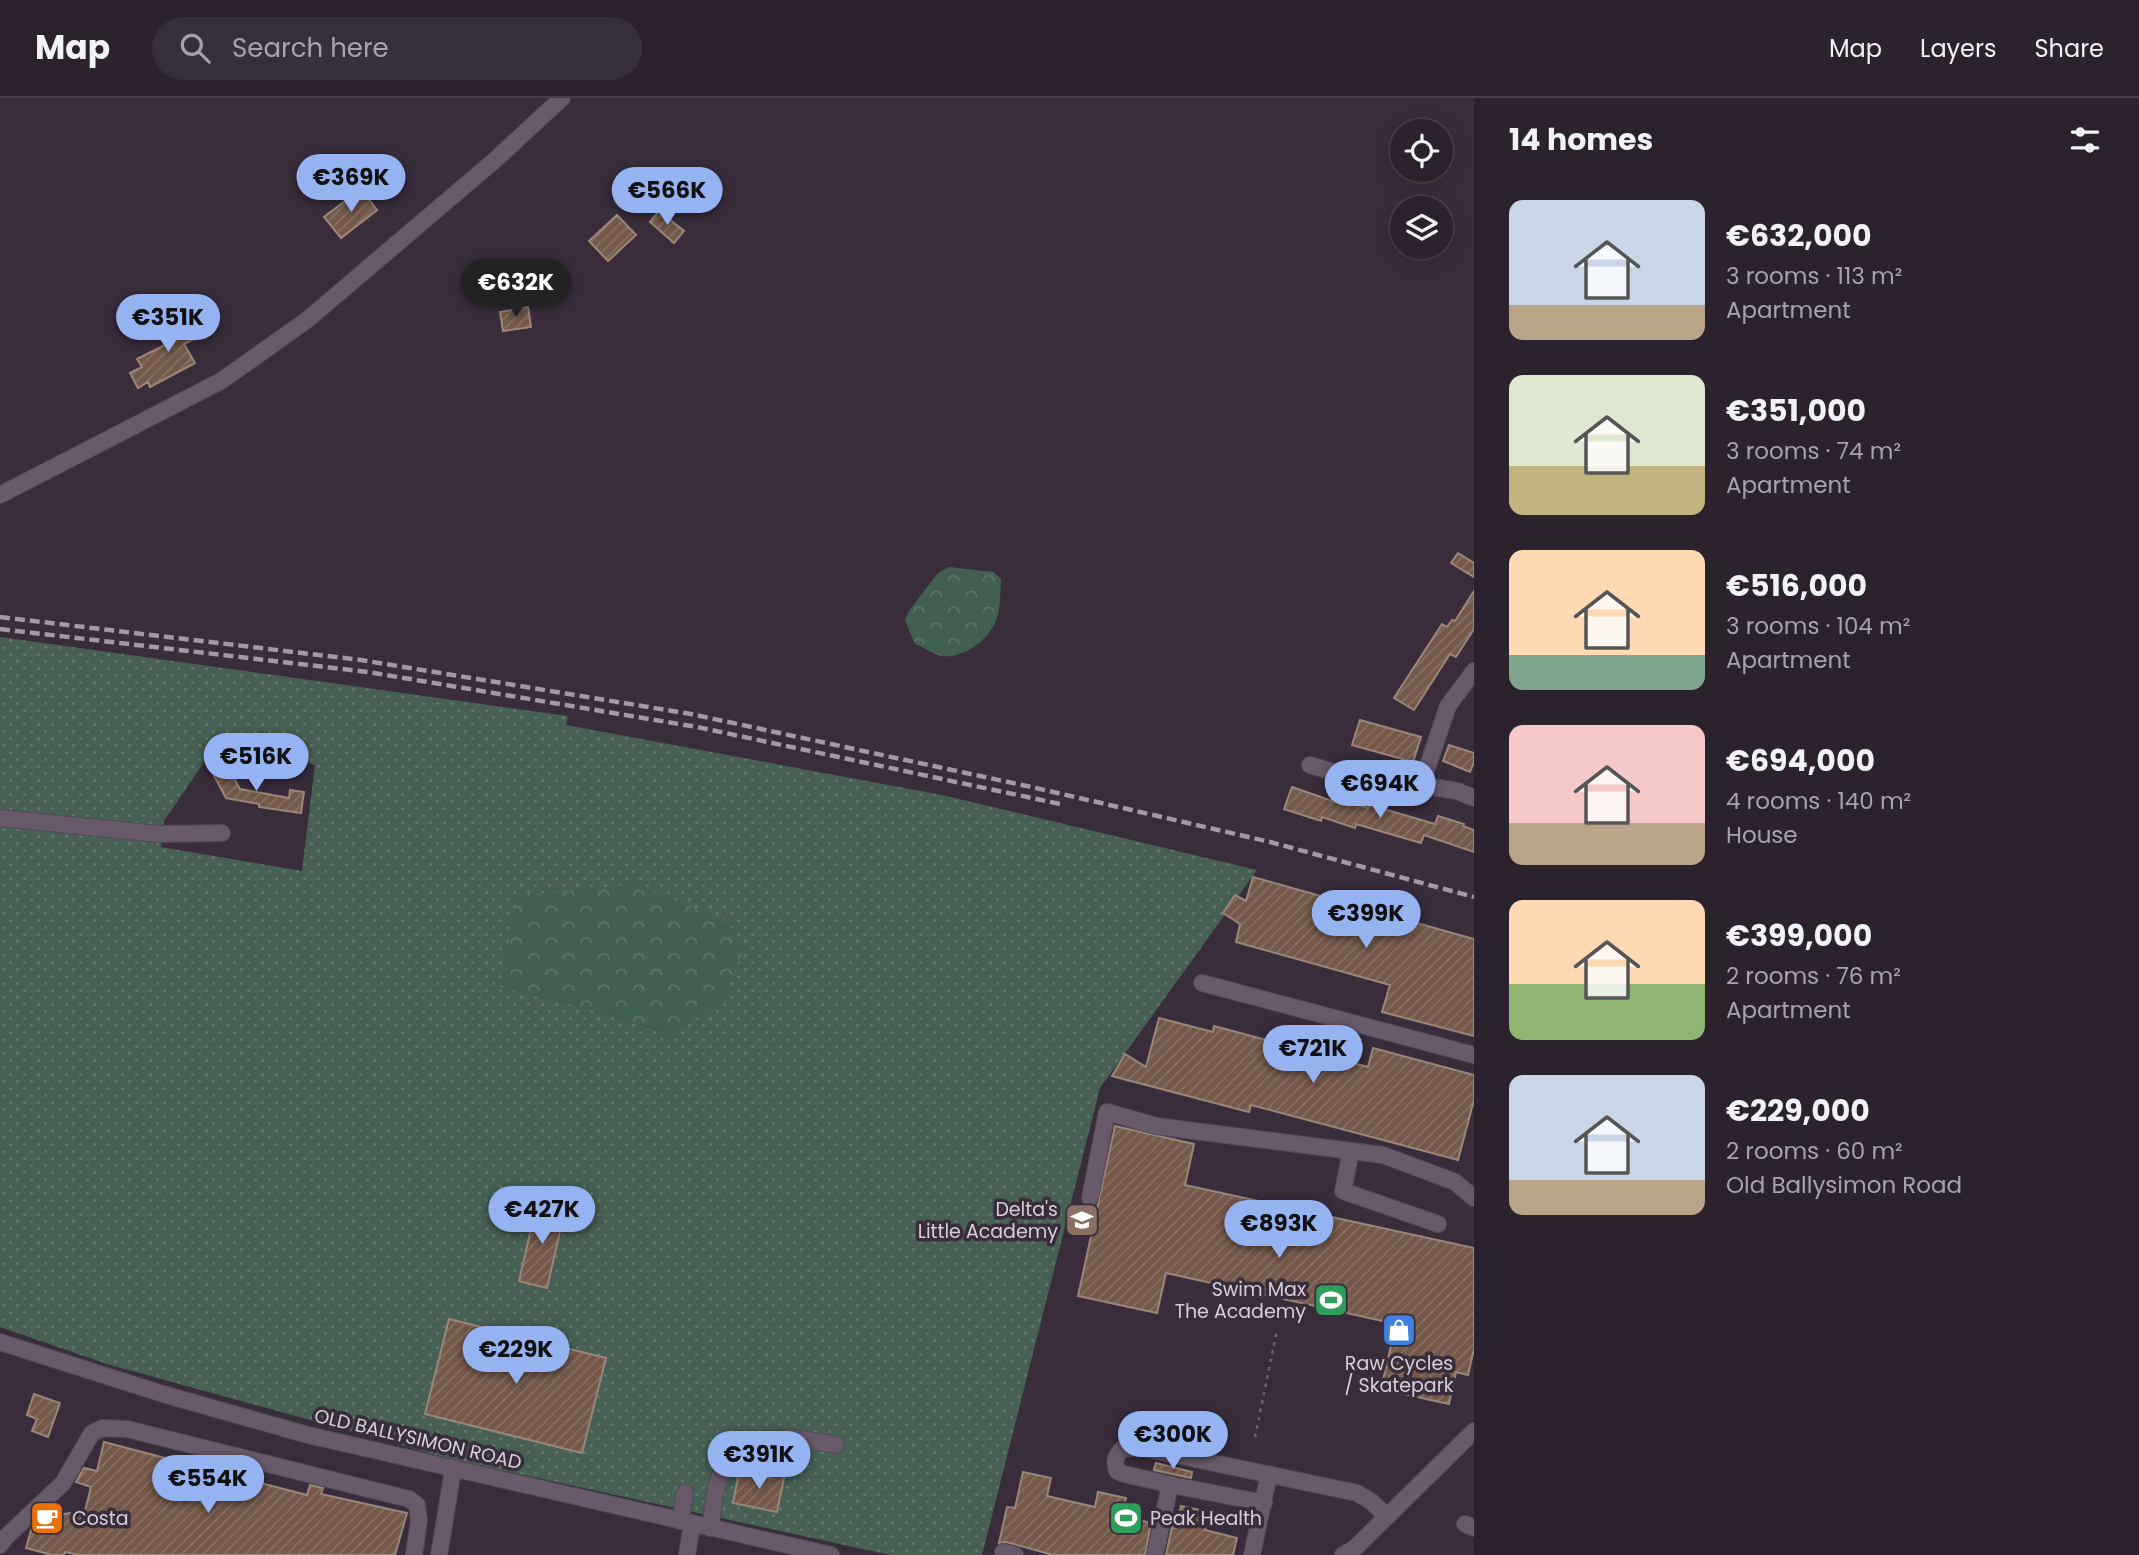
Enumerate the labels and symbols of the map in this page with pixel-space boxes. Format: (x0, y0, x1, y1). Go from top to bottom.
pin: €369K (302, 155, 400, 214)
pin: €566K (618, 167, 716, 227)
pin: €632K (467, 260, 565, 319)
pin: €351K (119, 294, 217, 354)
pin: €516K (207, 734, 305, 793)
pin: €694K (1331, 760, 1429, 820)
pin: €399K (1317, 890, 1415, 950)
pin: €721K (1264, 1026, 1362, 1085)
pin: €427K (493, 1186, 591, 1246)
place label: Delta's Little Academy (918, 1196, 1058, 1245)
pin: €893K (1230, 1200, 1328, 1260)
school or university icon: Delta's Little Academy (1063, 1201, 1101, 1239)
place label: Swim Max The Academy (1175, 1276, 1306, 1325)
sports icon: Swim Max The Academy (1312, 1281, 1350, 1319)
shop icon: Raw Cycles / Skatepark (1380, 1311, 1418, 1349)
pin: €229K (467, 1326, 565, 1386)
place label: Raw Cycles / Skatepark (1344, 1350, 1454, 1399)
street label: OLD BALLYSIMON ROAD (312, 1402, 524, 1476)
pin: €300K (1124, 1412, 1222, 1471)
pin: €391K (710, 1432, 808, 1491)
pin: €554K (159, 1456, 257, 1515)
cafe icon: Costa (28, 1499, 66, 1537)
sports icon: Peak Health (1107, 1499, 1145, 1537)
place label: Costa (72, 1505, 129, 1532)
place label: Peak Health (1150, 1505, 1262, 1532)

